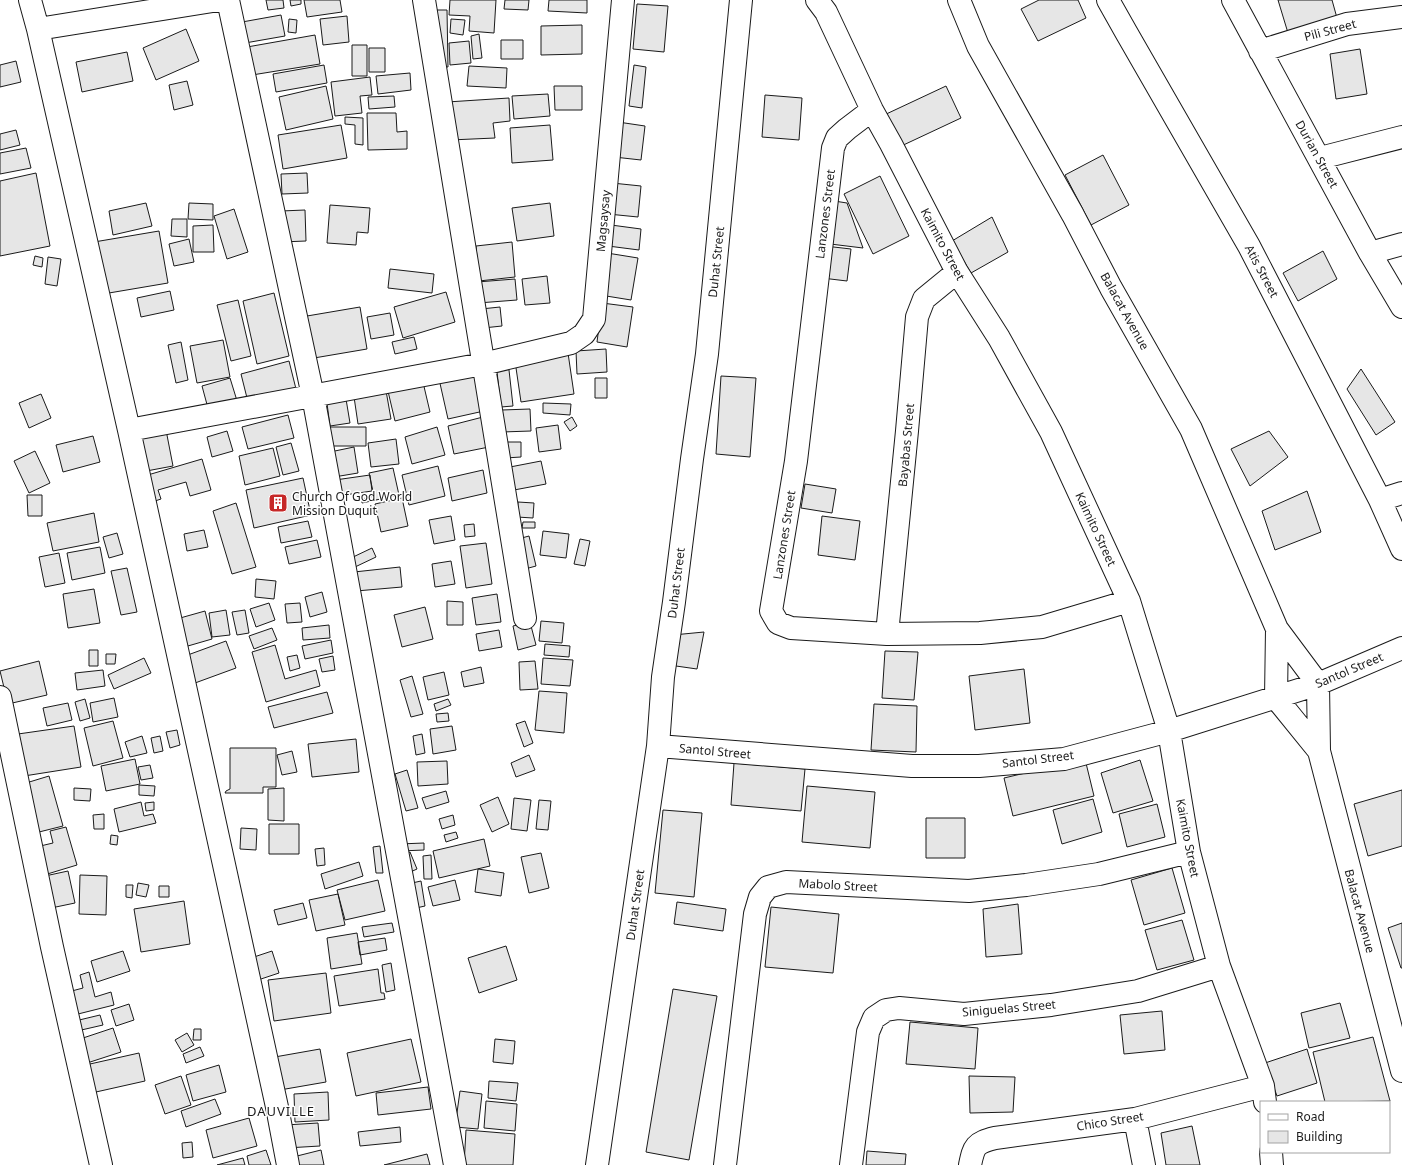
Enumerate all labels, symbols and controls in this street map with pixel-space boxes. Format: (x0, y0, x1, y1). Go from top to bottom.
street label: Pili Street (1302, 15, 1359, 45)
street label: Durian Street (1291, 117, 1343, 191)
street label: Lanzones Street (811, 168, 839, 260)
street label: Magsaysay (592, 188, 614, 253)
street label: Kaimito Street (917, 205, 970, 284)
street label: Duhat Street (704, 225, 728, 298)
street label: Atis Street (1241, 242, 1283, 301)
street label: Balacat Avenue (1097, 269, 1153, 353)
street label: Bayabas Street (894, 402, 918, 488)
place label: Church Of God World Mission Duquit (292, 488, 412, 519)
street label: Lanzones Street (769, 489, 800, 581)
street label: Kaimito Street (1071, 489, 1121, 569)
building icon: Church Of God World Mission Duquit (267, 492, 289, 514)
street label: Duhat Street (663, 546, 689, 619)
street label: Santol Street (1313, 648, 1386, 692)
street label: Santol Street (678, 739, 752, 763)
street label: Santol Street (1001, 746, 1075, 772)
street label: Kaimito Street (1172, 797, 1204, 879)
street label: Balacat Avenue (1341, 867, 1379, 955)
street label: Duhat Street (622, 868, 648, 941)
street label: Mabolo Street (798, 874, 879, 896)
street label: Siniguelas Street (961, 995, 1057, 1021)
legend (1260, 1101, 1390, 1153)
district label: DAUVILLE (247, 1102, 315, 1120)
street label: Chico Street (1075, 1107, 1145, 1135)
text: Road (1296, 1108, 1325, 1125)
text: Building (1296, 1128, 1343, 1145)

